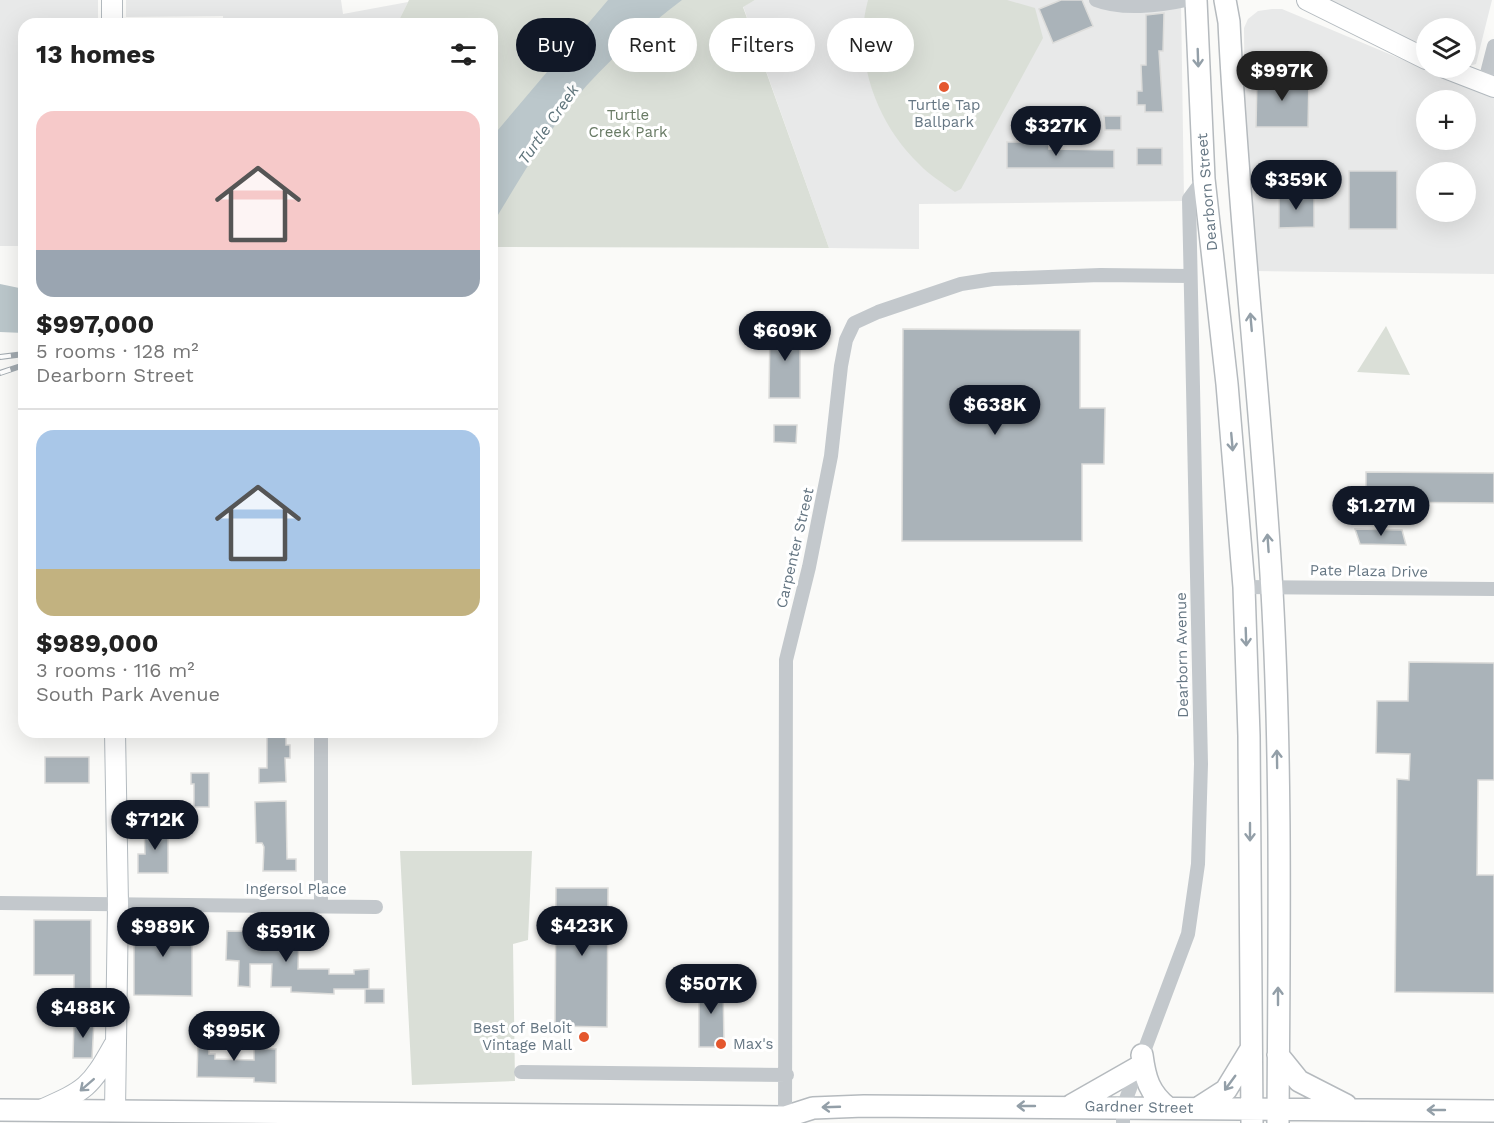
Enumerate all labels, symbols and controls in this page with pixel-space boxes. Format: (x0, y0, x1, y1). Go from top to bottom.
chip: Buy (516, 18, 596, 72)
chip: Rent (608, 18, 697, 72)
chip: Filters (709, 18, 815, 72)
chip: New (827, 18, 914, 72)
map controls (1416, 18, 1476, 222)
button: layers (1416, 18, 1476, 78)
icon: filters (447, 38, 480, 71)
text: 13 homes (36, 39, 155, 69)
one-way arrow (1193, 48, 1204, 68)
pin: $997K (1240, 51, 1324, 102)
text: $997K (1251, 58, 1313, 82)
water label: Turtle Creek (514, 80, 584, 168)
marker: Turtle Tap Ballpark (937, 80, 951, 94)
button: + (1416, 90, 1476, 150)
place label: Turtle Tap Ballpark (908, 96, 980, 131)
park label: Turtle Creek Park (588, 106, 668, 141)
pin: $327K (1014, 106, 1098, 157)
text: $327K (1025, 113, 1087, 137)
street label: Dearborn Street (1193, 132, 1221, 252)
icon: home (204, 150, 312, 258)
pin: $359K (1254, 160, 1338, 211)
button: − (1416, 162, 1476, 222)
text: $359K (1265, 167, 1327, 191)
text: $997,000 (36, 309, 154, 339)
pin: $609K (743, 311, 827, 362)
one-way arrow (1245, 313, 1256, 333)
text: $609K (753, 318, 817, 342)
text: 5 rooms · 128 m² (36, 339, 199, 363)
text: Dearborn Street (36, 363, 194, 387)
pin: $638K (953, 385, 1037, 436)
text: $638K (963, 392, 1027, 416)
one-way arrow (1227, 432, 1238, 452)
icon: home (204, 469, 312, 577)
street label: Carpenter Street (772, 485, 818, 610)
pin: $1.27M (1332, 486, 1430, 537)
text: $1.27M (1346, 493, 1416, 517)
one-way arrow (1262, 534, 1273, 554)
street label: Pate Plaza Drive (1310, 561, 1428, 581)
street label: Dearborn Avenue (1172, 592, 1192, 718)
one-way arrow (1240, 626, 1252, 646)
text: $989,000 (36, 628, 158, 658)
text: 3 rooms · 116 m² (36, 658, 195, 682)
text: South Park Avenue (36, 682, 220, 706)
one-way arrow (1271, 750, 1283, 770)
pin: $712K (113, 800, 197, 851)
text: $712K (125, 807, 185, 831)
one-way arrow (1244, 821, 1256, 841)
street label: Ingersol Place (245, 880, 347, 898)
pin: $423K (540, 906, 624, 957)
pin: $989K (121, 907, 205, 958)
pin: $591K (244, 912, 328, 963)
text: $423K (550, 913, 614, 937)
text: $989K (131, 914, 195, 938)
text: $591K (256, 919, 316, 943)
pin: $507K (669, 964, 753, 1015)
text: $507K (680, 971, 742, 995)
one-way arrow (1272, 987, 1284, 1007)
pin: $488K (41, 988, 125, 1039)
text: $488K (51, 995, 115, 1019)
pin: $995K (192, 1011, 276, 1062)
text: $995K (203, 1018, 265, 1042)
place label: Best of Beloit Vintage Mall (473, 1019, 573, 1054)
marker: Best of Beloit Vintage Mall (577, 1030, 591, 1044)
place label: Max's (733, 1035, 774, 1053)
marker: Max's (714, 1037, 728, 1051)
one-way arrow (1224, 1075, 1236, 1091)
one-way arrow (80, 1078, 95, 1092)
street label: Gardner Street (1085, 1097, 1194, 1117)
one-way arrow (1016, 1100, 1036, 1112)
one-way arrow (821, 1102, 841, 1113)
one-way arrow (1426, 1104, 1446, 1116)

